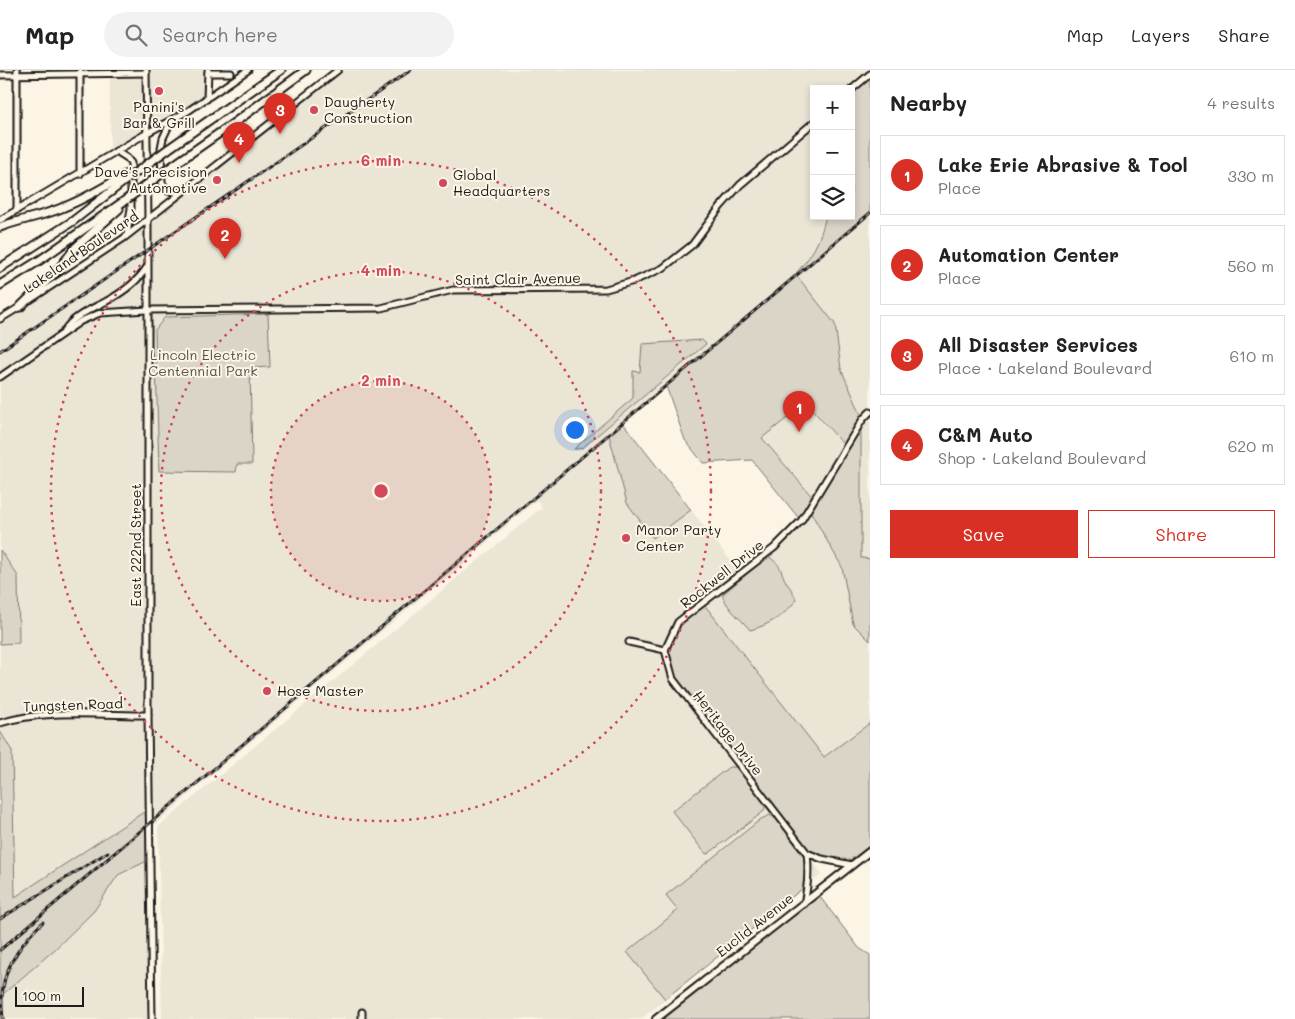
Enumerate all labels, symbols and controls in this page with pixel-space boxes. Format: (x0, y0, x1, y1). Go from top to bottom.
search box (104, 12, 454, 57)
text: Map (25, 19, 74, 50)
icon: search (122, 21, 150, 49)
text: Search here (162, 22, 278, 47)
text: Map (1067, 23, 1103, 47)
text: Layers (1131, 23, 1190, 47)
text: Share (1218, 23, 1270, 47)
marker: Panini's Bar & Grill (153, 85, 165, 97)
map controls (810, 85, 855, 220)
button: + (810, 85, 855, 130)
text: Nearby (890, 89, 967, 116)
place label: Daugherty Construction (324, 92, 412, 127)
text: 4 results (1207, 92, 1275, 113)
pin: 3 (264, 93, 296, 134)
place label: Panini's Bar & Grill (123, 97, 195, 132)
marker: Daugherty Construction (308, 104, 320, 116)
pin: 4 (223, 122, 255, 163)
button: − (810, 130, 855, 175)
text: 6 min (361, 150, 401, 170)
text: Lake Erie Abrasive & Tool (938, 152, 1188, 177)
place label: Dave's Precision Automotive (94, 162, 207, 197)
place label: Global Headquarters (453, 165, 550, 200)
text: 1 (903, 165, 911, 186)
text: 330 m (1228, 165, 1274, 186)
marker: Dave's Precision Automotive (211, 174, 223, 186)
button: layers (810, 175, 855, 220)
marker: Global Headquarters (437, 177, 449, 189)
text: Place (938, 177, 981, 198)
street label: Lakeland Boulevard (20, 206, 142, 297)
pin: 2 (209, 218, 241, 259)
text: Automation Center (938, 242, 1119, 267)
text: 2 (903, 255, 911, 276)
text: 560 m (1227, 255, 1274, 276)
text: 4 min (361, 260, 401, 280)
text: Place (938, 267, 981, 288)
street label: Saint Clair Avenue (455, 268, 581, 289)
text: All Disaster Services (938, 332, 1138, 357)
park label: Lincoln Electric Centennial Park (148, 345, 258, 380)
text: 3 (902, 345, 912, 366)
text: 610 m (1229, 345, 1274, 366)
text: Place · Lakeland Boulevard (938, 357, 1152, 378)
text: 2 min (361, 370, 401, 390)
pin: 1 (783, 391, 815, 432)
your location (562, 417, 588, 443)
text: C&M Auto (938, 422, 1033, 447)
text: 4 (902, 435, 912, 456)
text: 620 m (1228, 435, 1274, 456)
text: Shop · Lakeland Boulevard (938, 447, 1146, 468)
centre of rings (372, 482, 390, 500)
street label: East 222nd Street (126, 483, 145, 607)
button: Save (890, 510, 1078, 558)
button: Share (1088, 510, 1275, 558)
place label: Manor Party Center (636, 520, 721, 555)
marker: Manor Party Center (620, 532, 632, 544)
street label: Rockwell Drive (676, 535, 767, 612)
place label: Hose Master (277, 681, 364, 700)
marker: Hose Master (261, 685, 273, 697)
street label: Heritage Drive (689, 686, 768, 779)
street label: Tungsten Road (23, 693, 123, 716)
street label: Euclid Avenue (712, 888, 797, 961)
scale bar (15, 984, 84, 1007)
text: 100 m (22, 986, 61, 1005)

